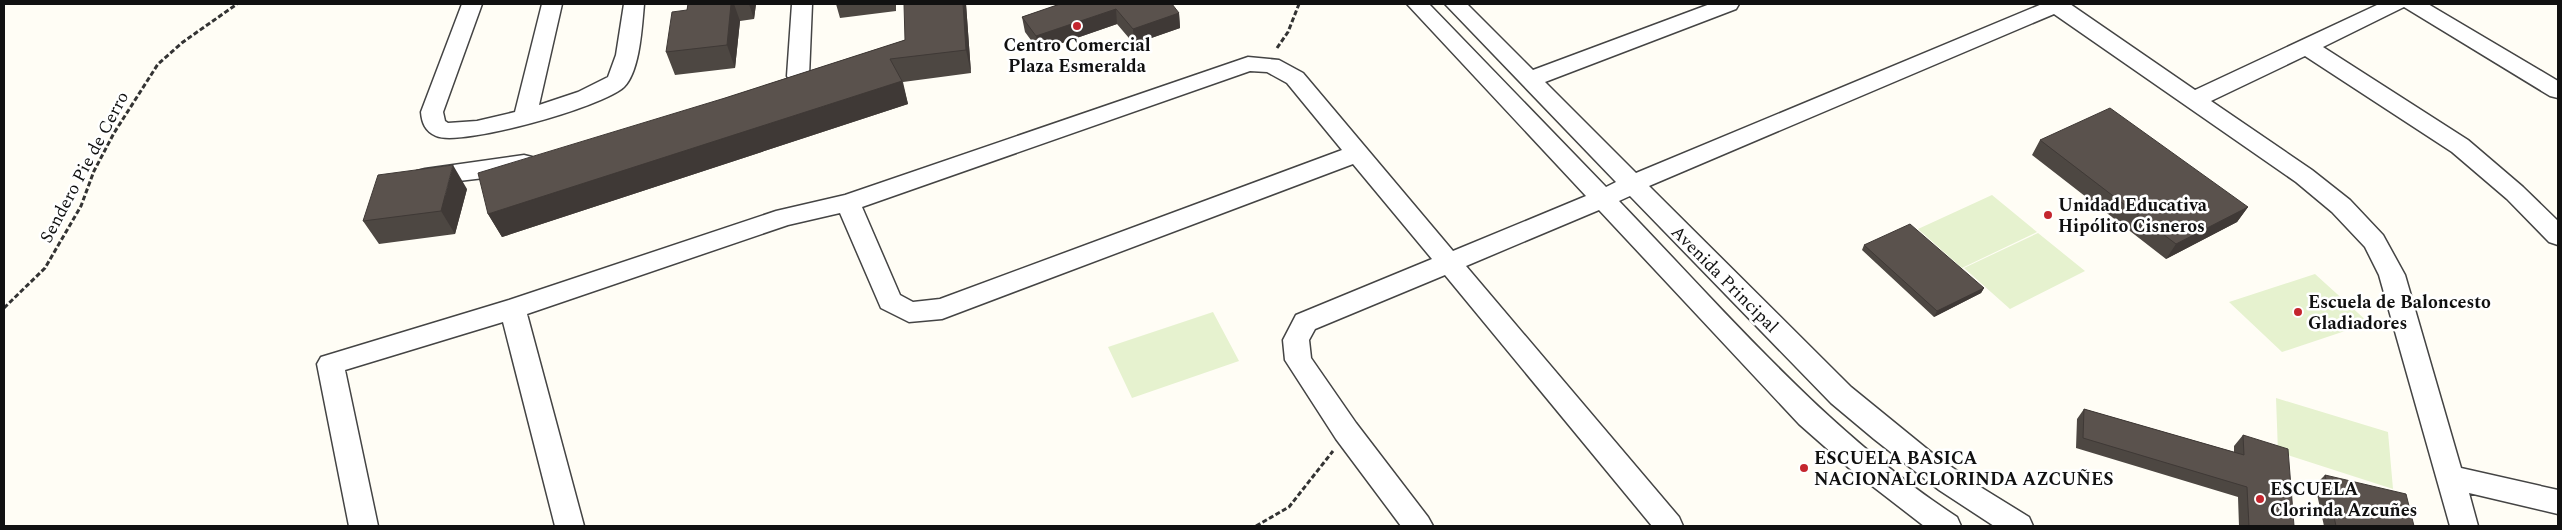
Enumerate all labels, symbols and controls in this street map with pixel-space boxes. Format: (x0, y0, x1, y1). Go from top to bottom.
marker: Centro Comercial Plaza Esmeralda (1071, 20, 1083, 32)
place label: Centro Comercial Plaza Esmeralda (1003, 32, 1151, 80)
street label: Sendero Pie de Cerro (33, 86, 136, 248)
place label: Unidad Educativa Hipólito Cisneros (2058, 192, 2208, 240)
marker: Unidad Educativa Hipólito Cisneros (2042, 209, 2054, 221)
street label: Avenida Principal (1665, 219, 1785, 339)
place label: Escuela de Baloncesto Gladiadores (2308, 289, 2491, 337)
marker: Escuela de Baloncesto Gladiadores (2292, 306, 2304, 318)
place label: ESCUELA BASICA NACIONALCLORINDA AZCUÑES (1814, 445, 2114, 493)
marker: ESCUELA BASICA NACIONALCLORINDA AZCUÑES (1798, 462, 1810, 474)
place label: ESCUELA Clorinda Azcuñes (2270, 476, 2417, 524)
marker: ESCUELA Clorinda Azcuñes (2254, 493, 2266, 505)

